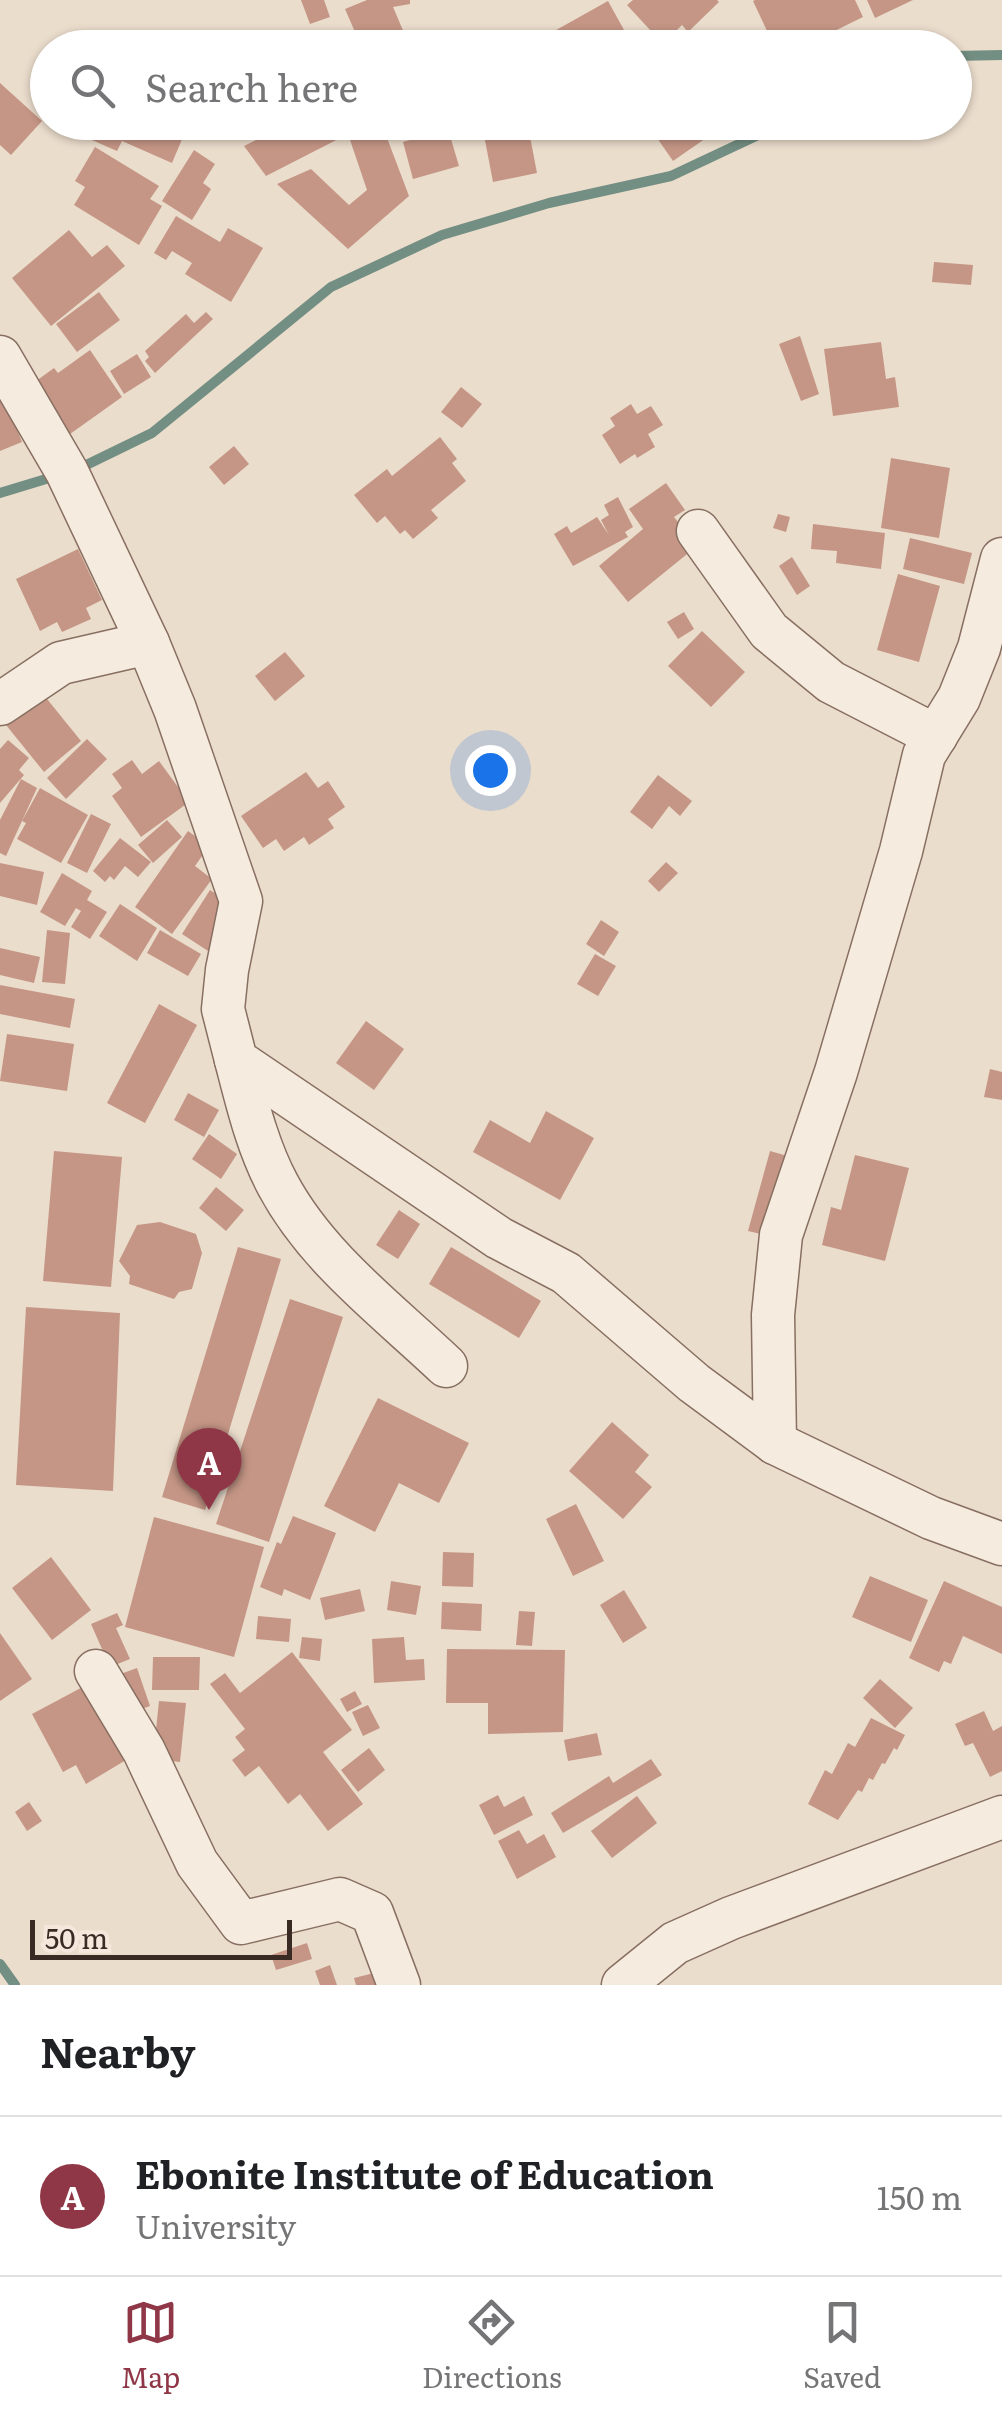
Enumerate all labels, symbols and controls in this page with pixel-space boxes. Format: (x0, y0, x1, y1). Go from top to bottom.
search box (30, 30, 972, 140)
text: Search here (145, 57, 358, 114)
icon: search (65, 58, 120, 113)
your location (465, 745, 516, 796)
pin: A (176, 1428, 242, 1510)
scale bar (30, 1915, 292, 1960)
text: 50 m (45, 1916, 108, 1958)
text: Nearby (40, 2019, 196, 2081)
text: Ebonite Institute of Education (135, 2144, 714, 2201)
text: A (60, 2172, 85, 2220)
text: 150 m (877, 2172, 962, 2220)
text: University (135, 2201, 296, 2249)
tab: Map (121, 2295, 180, 2397)
tab: Directions (422, 2295, 562, 2397)
tab: Saved (803, 2295, 881, 2397)

